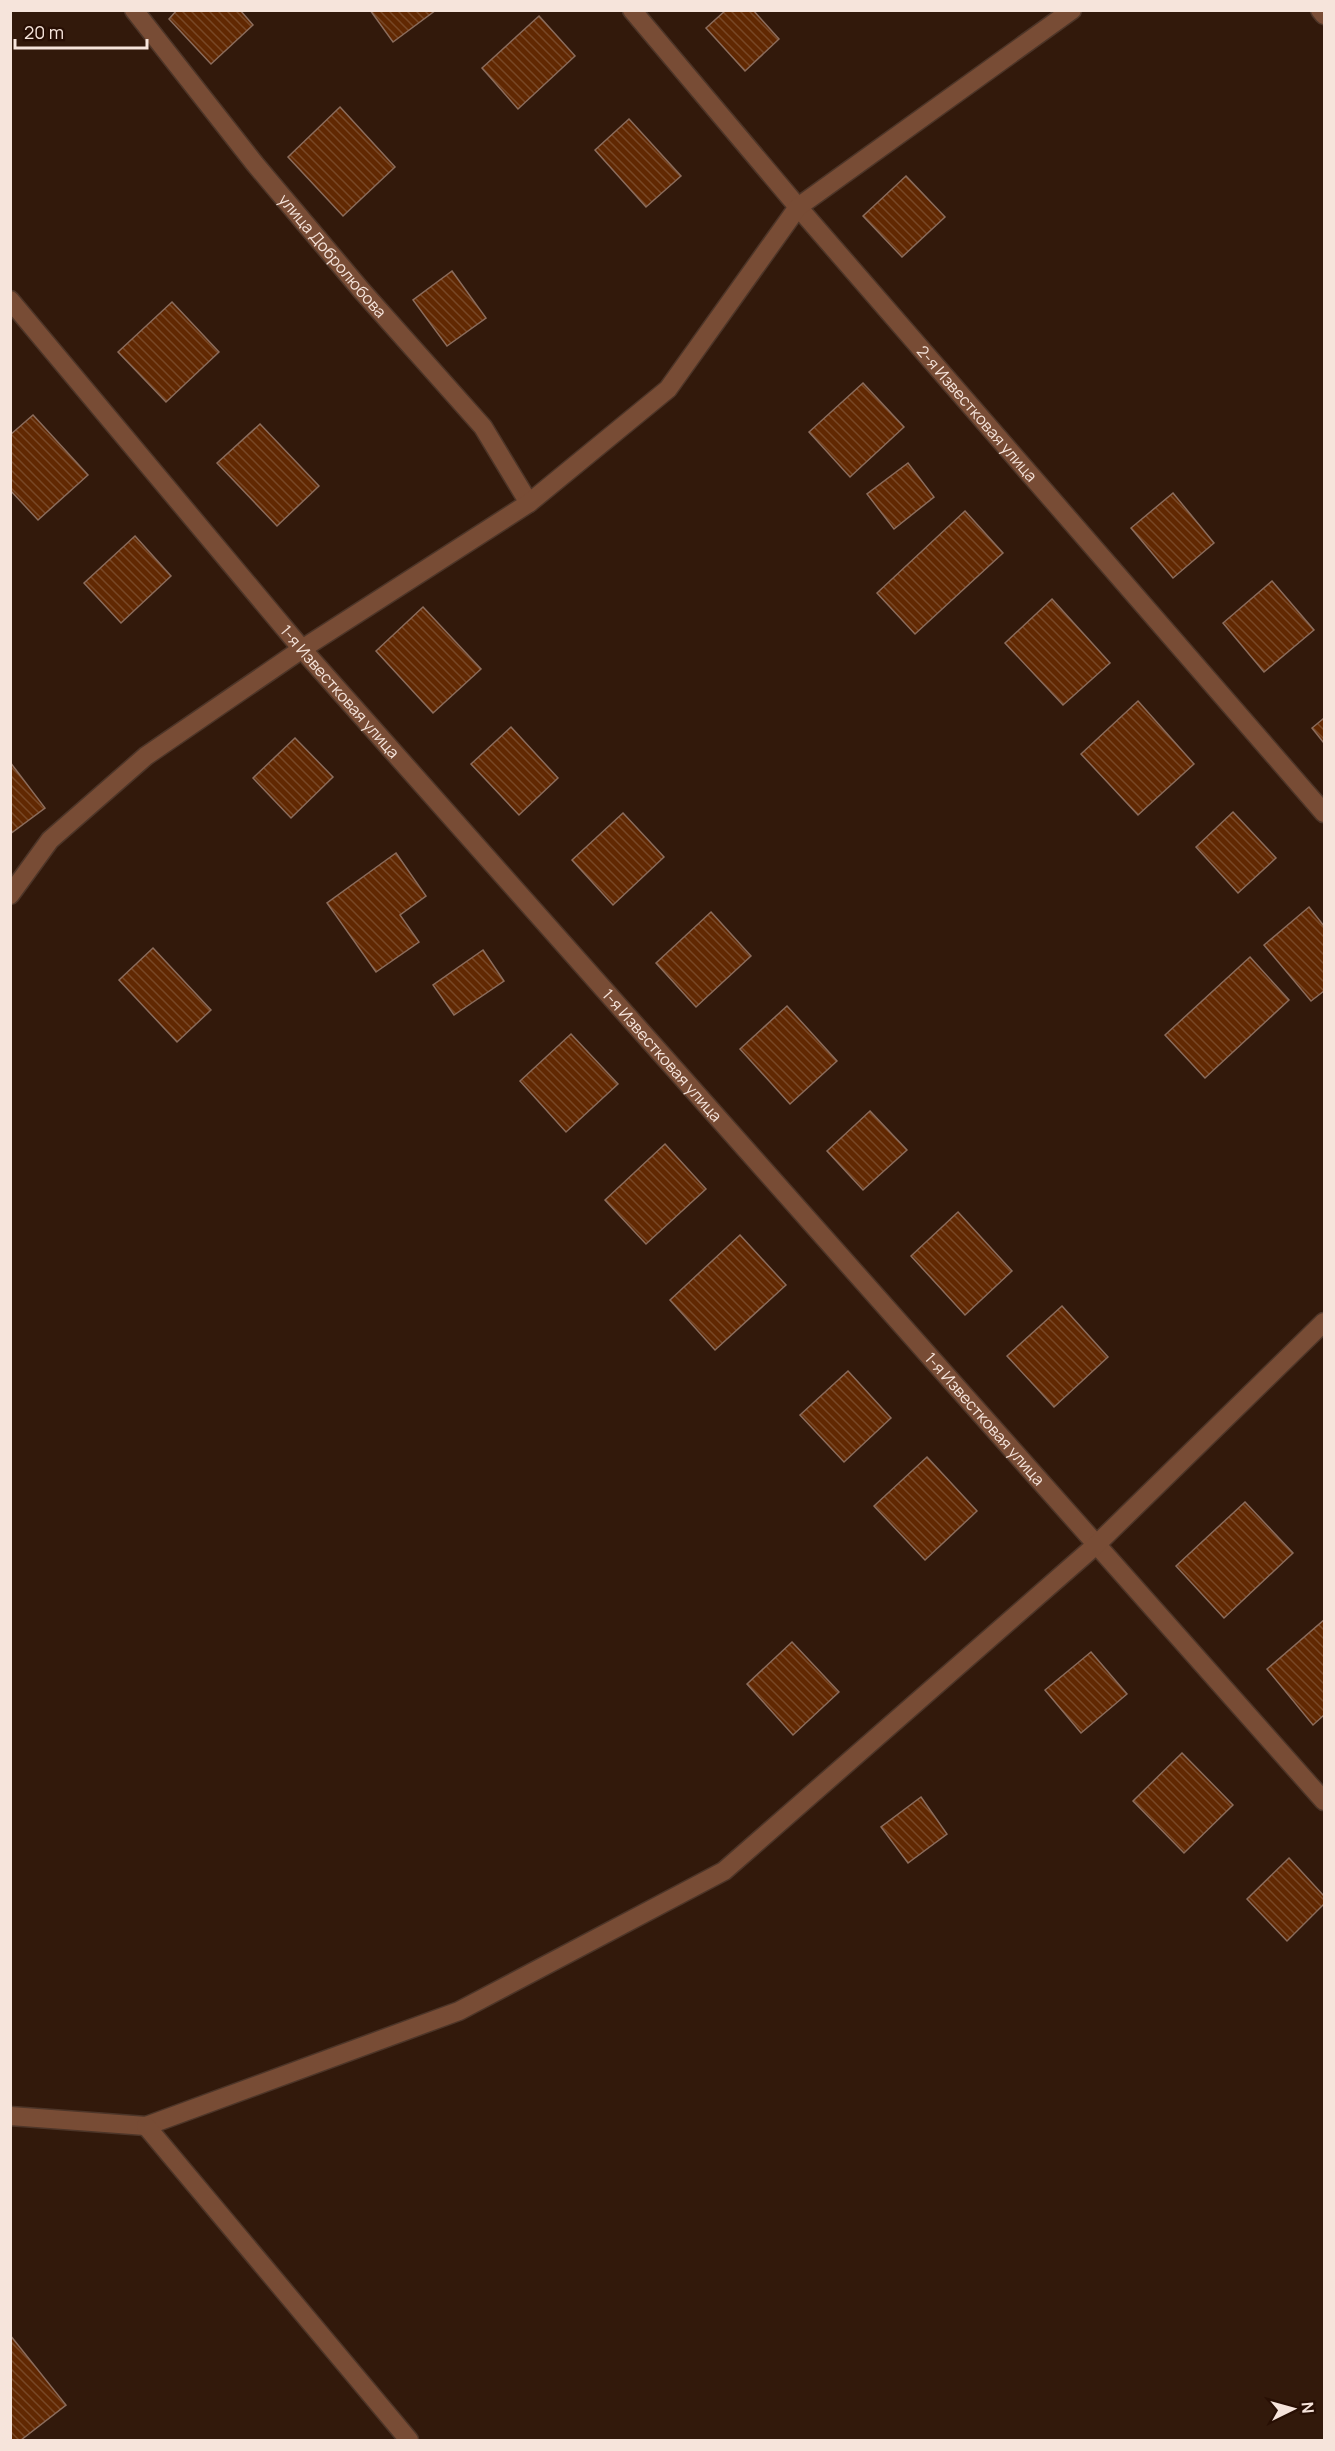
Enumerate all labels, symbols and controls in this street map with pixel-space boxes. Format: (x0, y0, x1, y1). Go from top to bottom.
scale bar (15, 12, 147, 50)
text: 20 m (24, 20, 64, 44)
street label: улица Добролюбова (274, 189, 392, 322)
street label: 2-я Известковая улица (912, 341, 1042, 486)
street label: 1-я Известковая улица (275, 620, 405, 763)
street label: 1-я Известковая улица (597, 984, 727, 1126)
street label: 1-я Известковая улица (920, 1348, 1050, 1490)
north arrow (1263, 2379, 1323, 2439)
text: N (1296, 2401, 1319, 2414)

